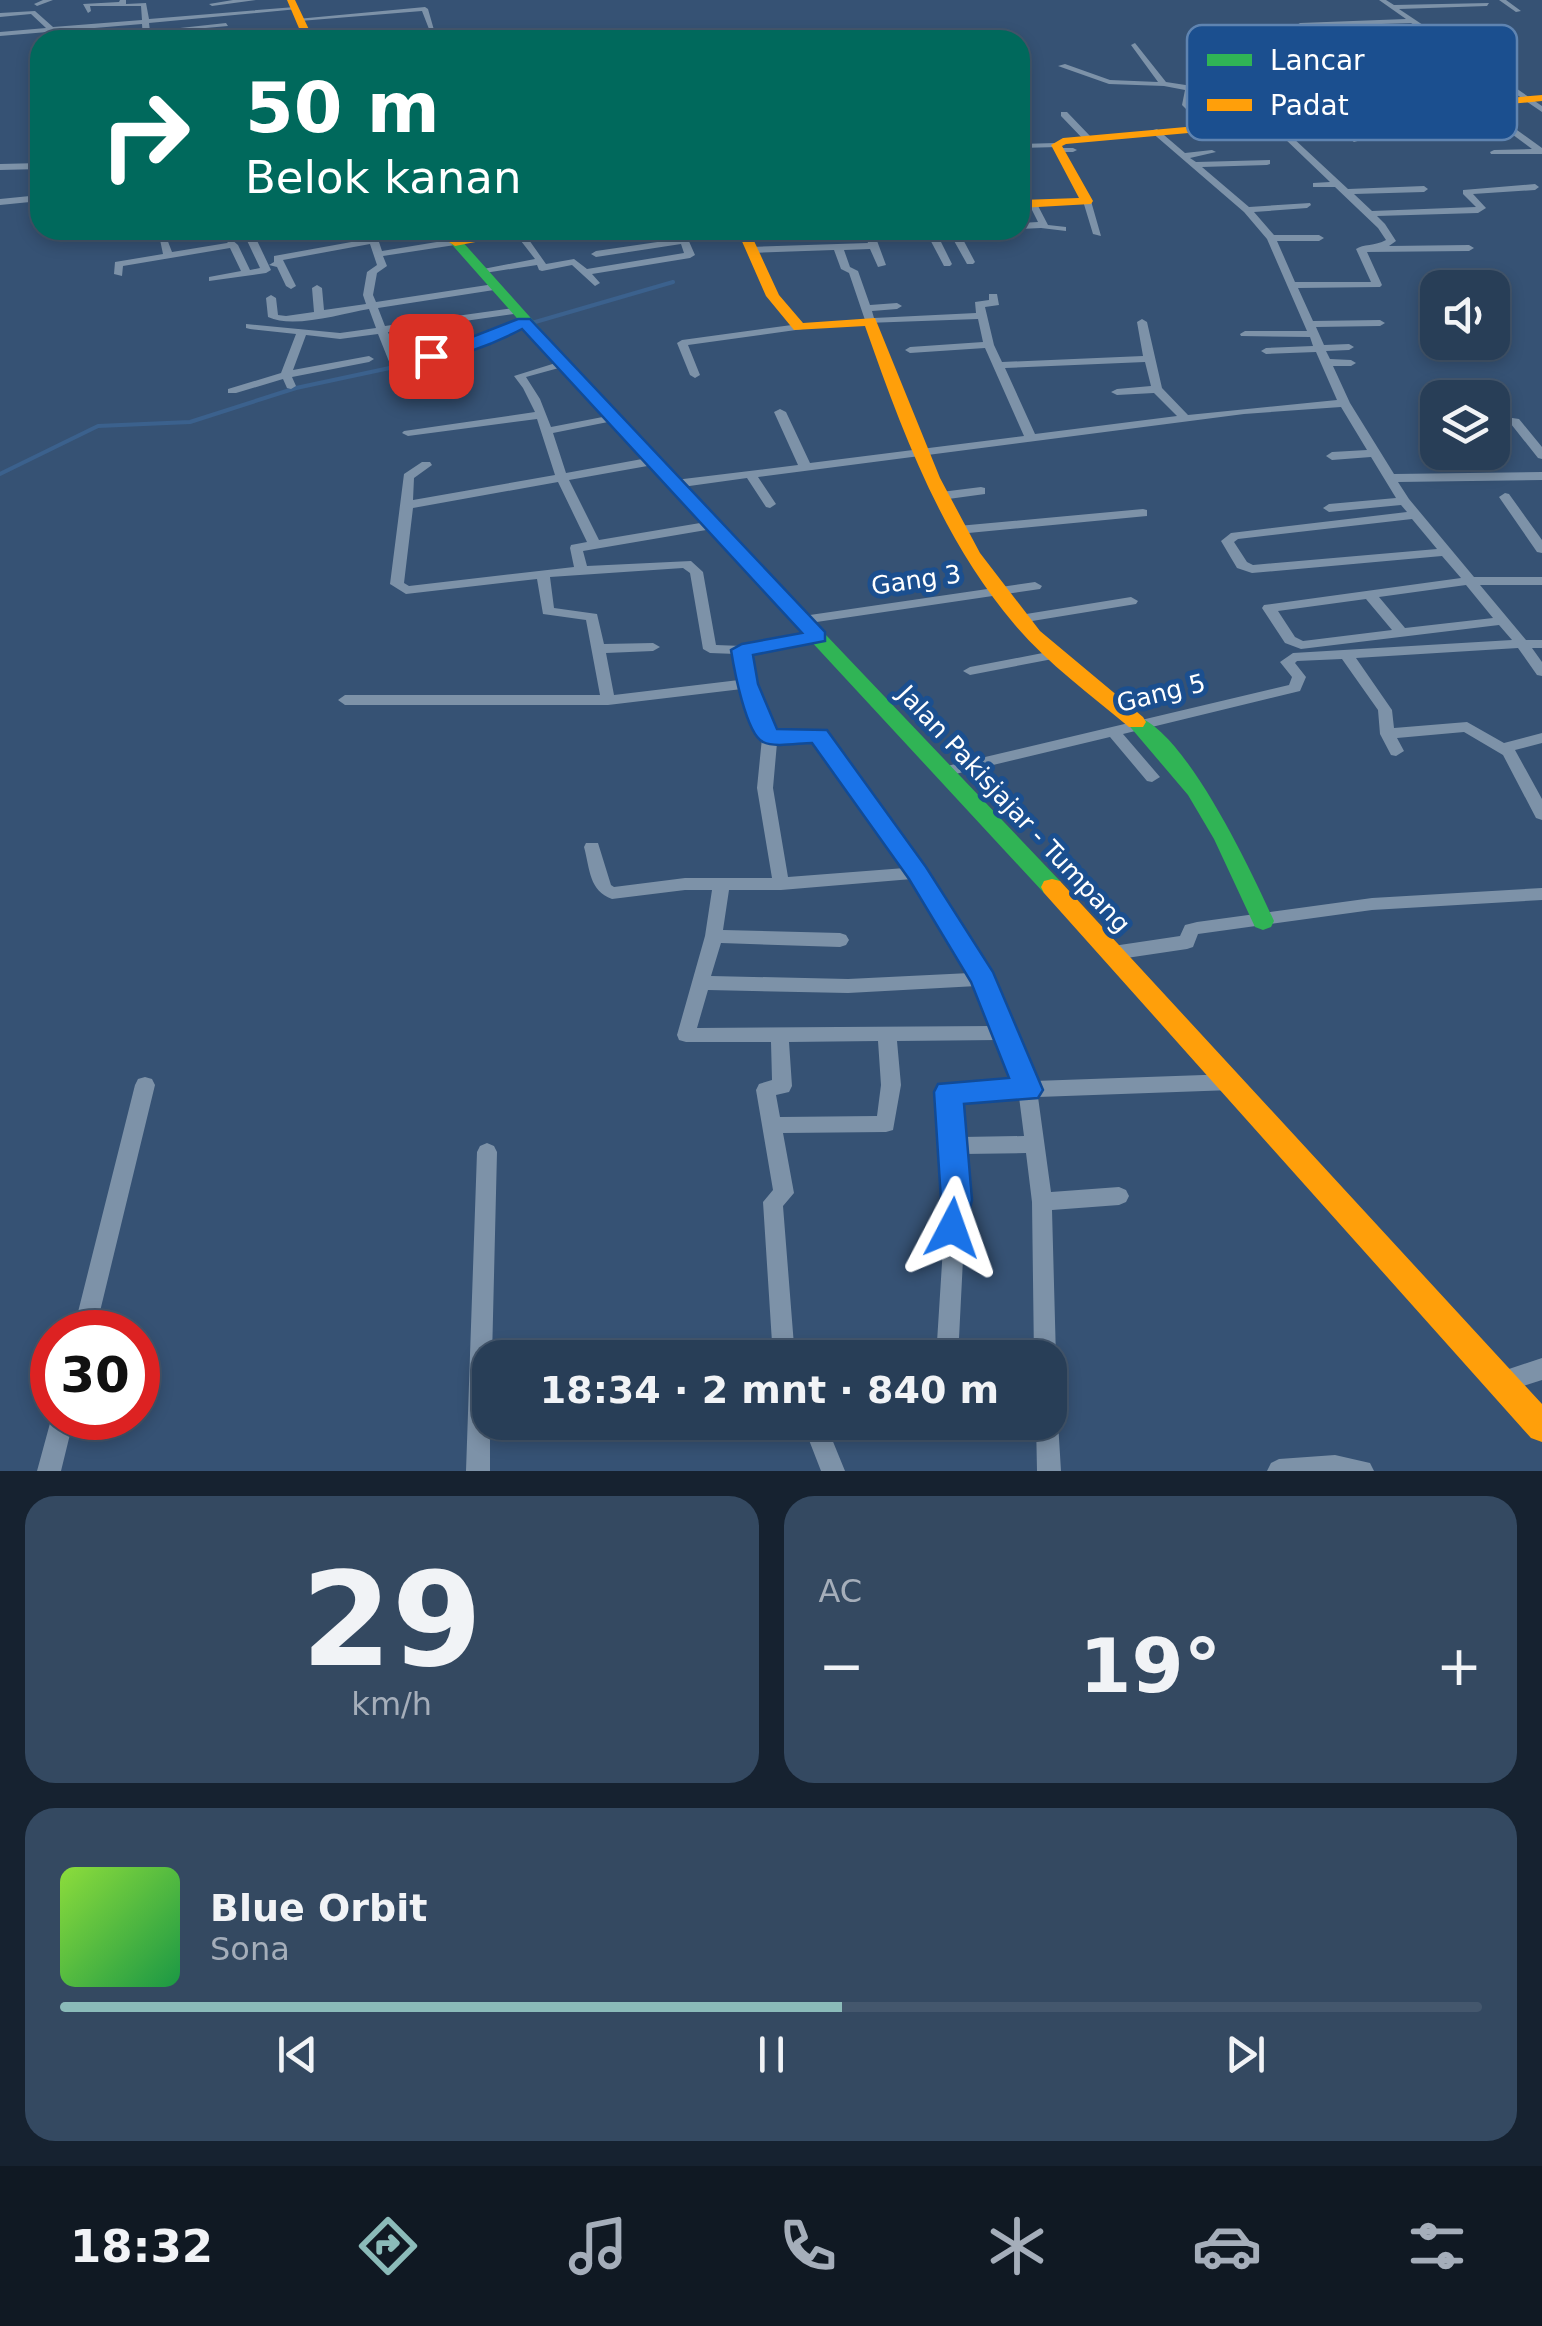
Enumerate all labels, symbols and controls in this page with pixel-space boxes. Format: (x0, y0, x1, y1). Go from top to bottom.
legend (1187, 25, 1517, 140)
text: Lancar (1270, 44, 1365, 77)
text: 50 m (245, 67, 440, 149)
icon: right (80, 70, 210, 200)
text: Padat (1270, 89, 1349, 122)
text: Belok kanan (245, 151, 521, 204)
map controls (1420, 270, 1510, 470)
button: sound (1420, 270, 1510, 360)
pin (389, 314, 474, 399)
icon: arrive (404, 329, 459, 384)
button: layers (1420, 380, 1510, 470)
street label: Gang 3 (869, 559, 963, 601)
street label: Gang 5 (1114, 668, 1208, 718)
street label: Jalan Pakisjajar - Tumpang (891, 678, 1136, 938)
position arrow (900, 1176, 1004, 1280)
speed limit sign: 30 (30, 1310, 160, 1440)
text: 18:34 · 2 mnt · 840 m (540, 1368, 999, 1412)
text: 29 (301, 1544, 482, 1696)
text: AC (819, 1572, 862, 1610)
text: 19° (1079, 1622, 1221, 1710)
text: − (819, 1634, 865, 1698)
text: + (1436, 1634, 1482, 1698)
text: km/h (351, 1685, 432, 1723)
text: Blue Orbit (210, 1886, 427, 1930)
text: Sona (210, 1930, 290, 1968)
icon: previous (270, 2027, 325, 2082)
icon: pause (744, 2027, 799, 2082)
icon: next (1218, 2027, 1273, 2082)
icon: directions (353, 2211, 423, 2281)
icon: music (563, 2211, 633, 2281)
icon: phone (773, 2211, 843, 2281)
icon: climate (982, 2211, 1052, 2281)
icon: car (1192, 2211, 1262, 2281)
icon: filters (1402, 2211, 1472, 2281)
text: 18:32 (70, 2220, 213, 2273)

